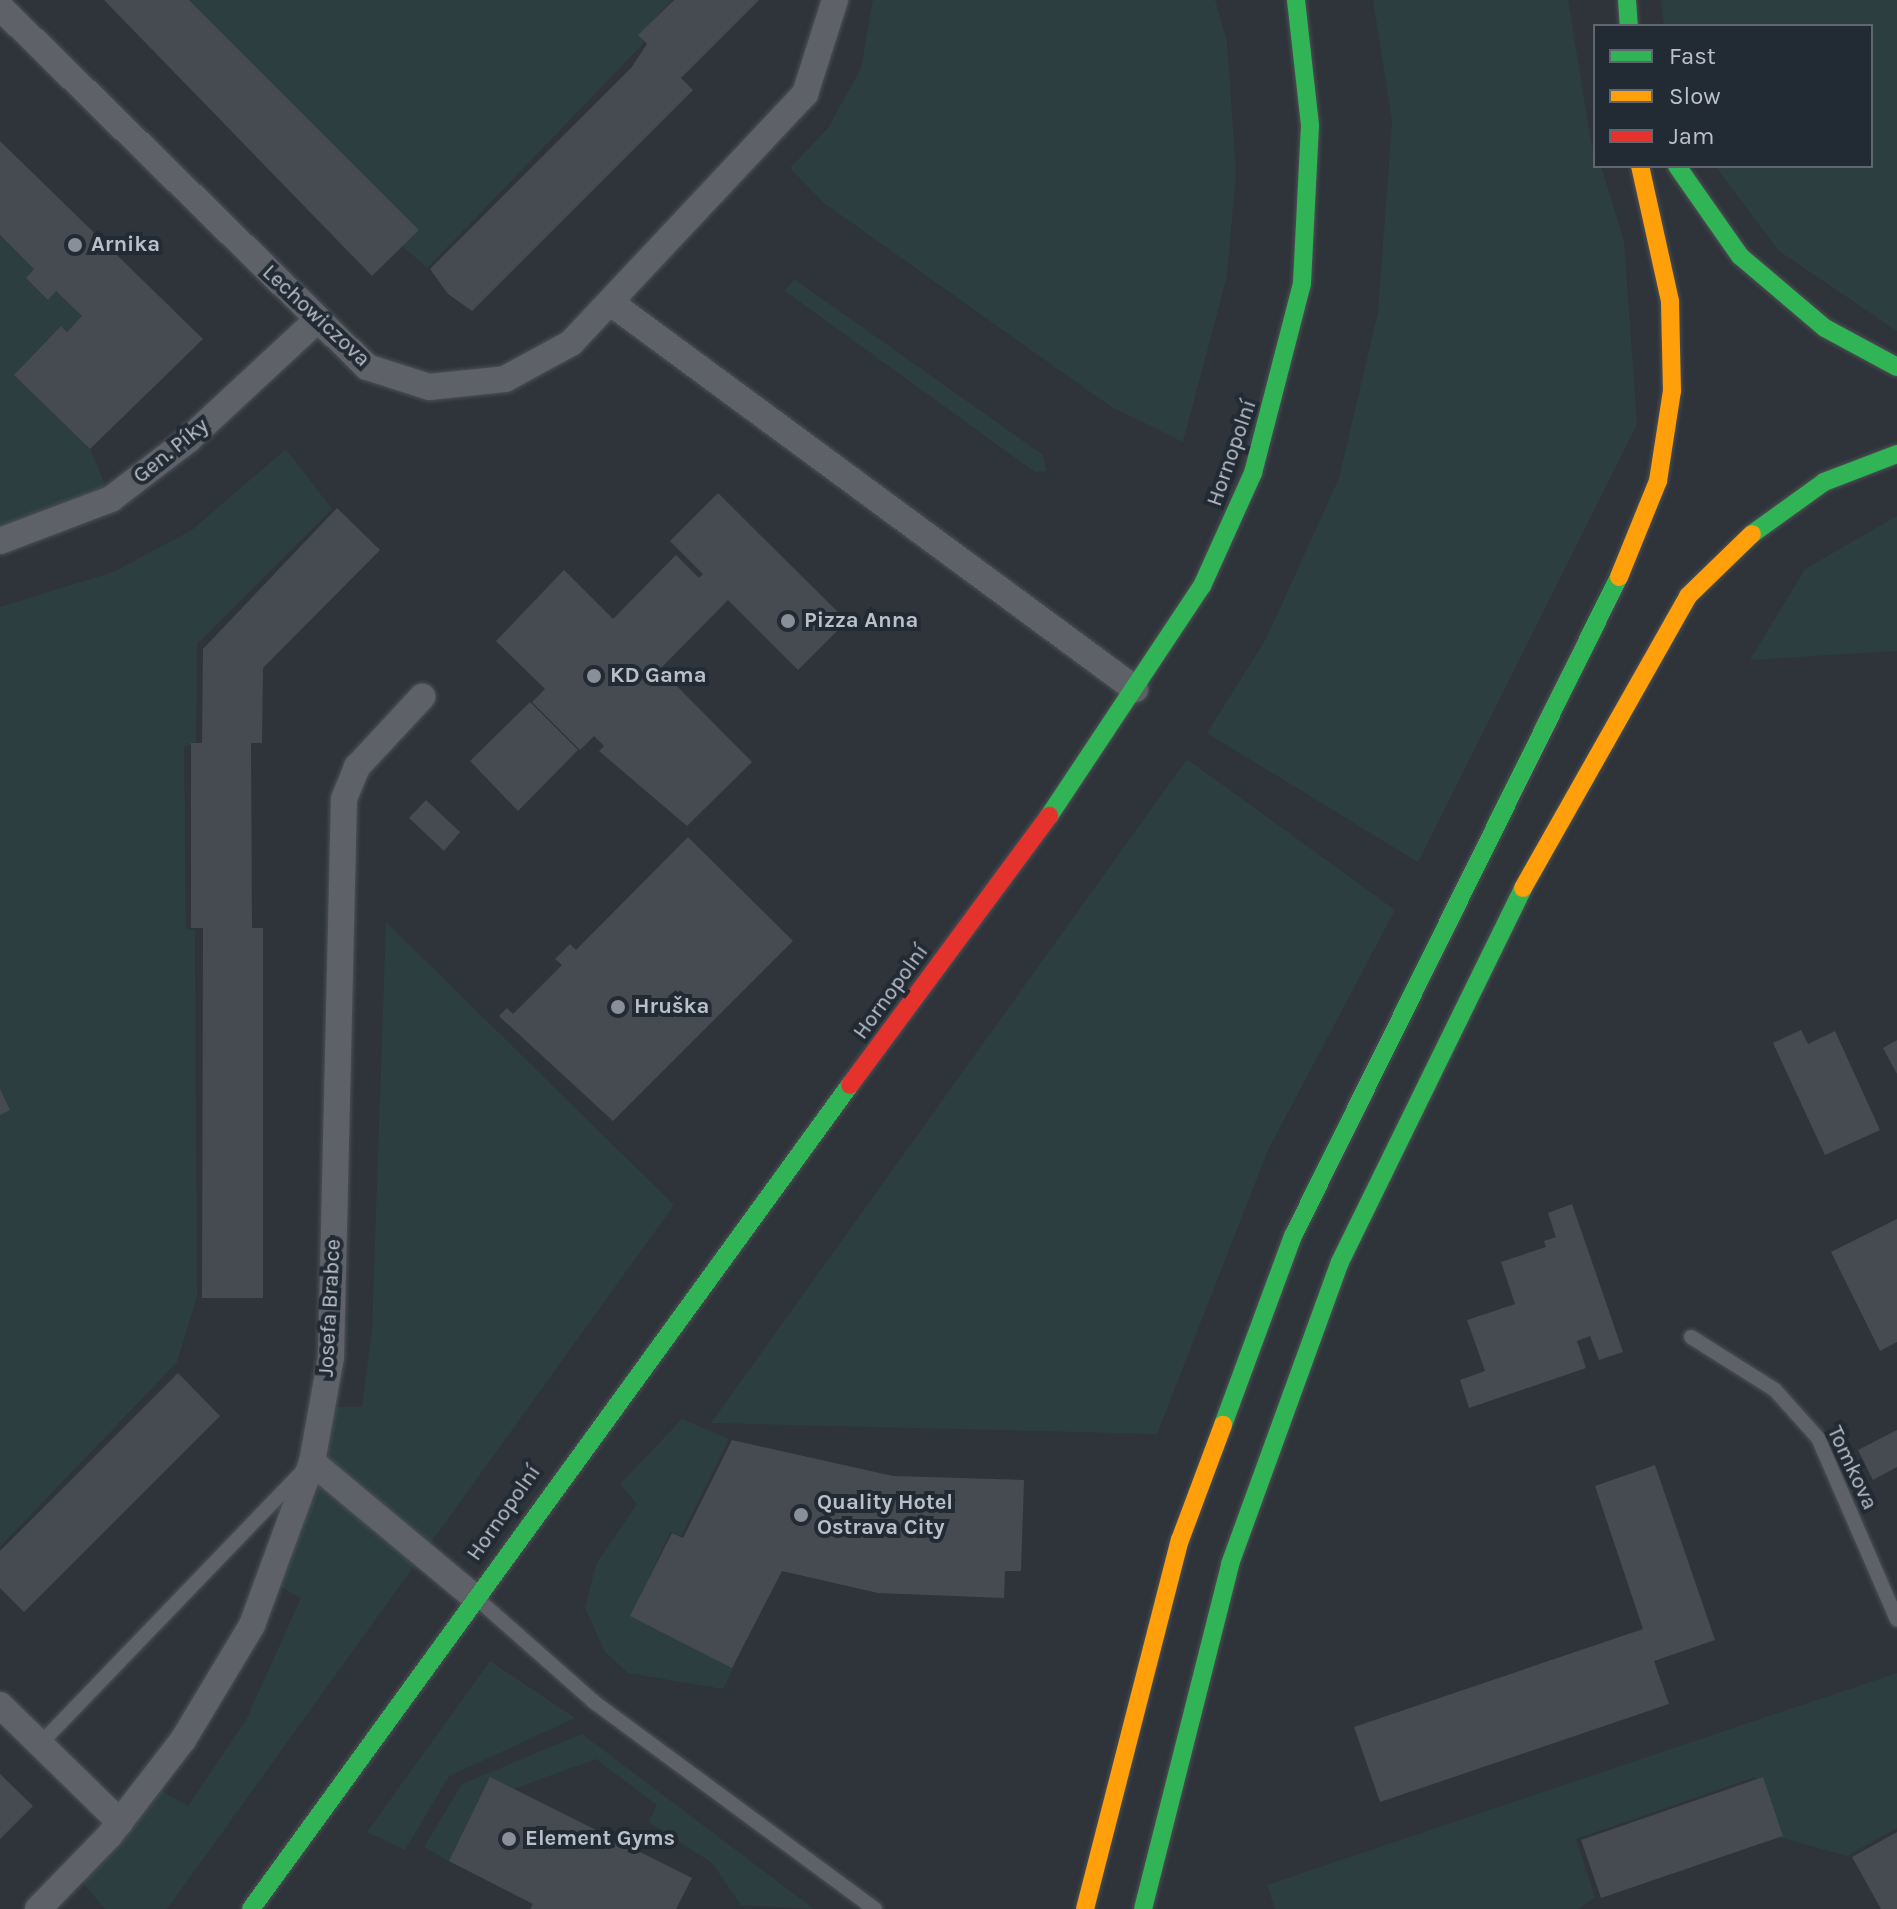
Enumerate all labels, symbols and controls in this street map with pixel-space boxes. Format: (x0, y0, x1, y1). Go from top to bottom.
legend (1593, 24, 1873, 168)
text: Fast (1669, 42, 1716, 70)
text: Slow (1669, 82, 1721, 110)
text: Jam (1669, 122, 1714, 150)
place label: Arnika (91, 232, 160, 258)
marker: Arnika (66, 236, 84, 254)
street label: Lechowiczova (257, 259, 375, 373)
street label: Hornopolní (1201, 396, 1263, 510)
street label: Gen. Píky (128, 413, 214, 489)
place label: Pizza Anna (804, 608, 918, 634)
marker: Pizza Anna (779, 612, 797, 630)
place label: KD Gama (610, 663, 707, 689)
marker: KD Gama (585, 667, 603, 685)
street label: Hornopolní (848, 939, 934, 1045)
place label: Hruška (634, 994, 709, 1020)
marker: Hruška (609, 998, 627, 1016)
street label: Josefa Brabce (313, 1238, 347, 1378)
street label: Tomkova (1821, 1422, 1883, 1514)
street label: Hornopolní (461, 1460, 547, 1566)
place label: Quality Hotel Ostrava City (817, 1489, 953, 1540)
marker: Quality Hotel Ostrava City (792, 1506, 810, 1524)
place label: Element Gyms (525, 1826, 675, 1852)
marker: Element Gyms (500, 1830, 518, 1848)

